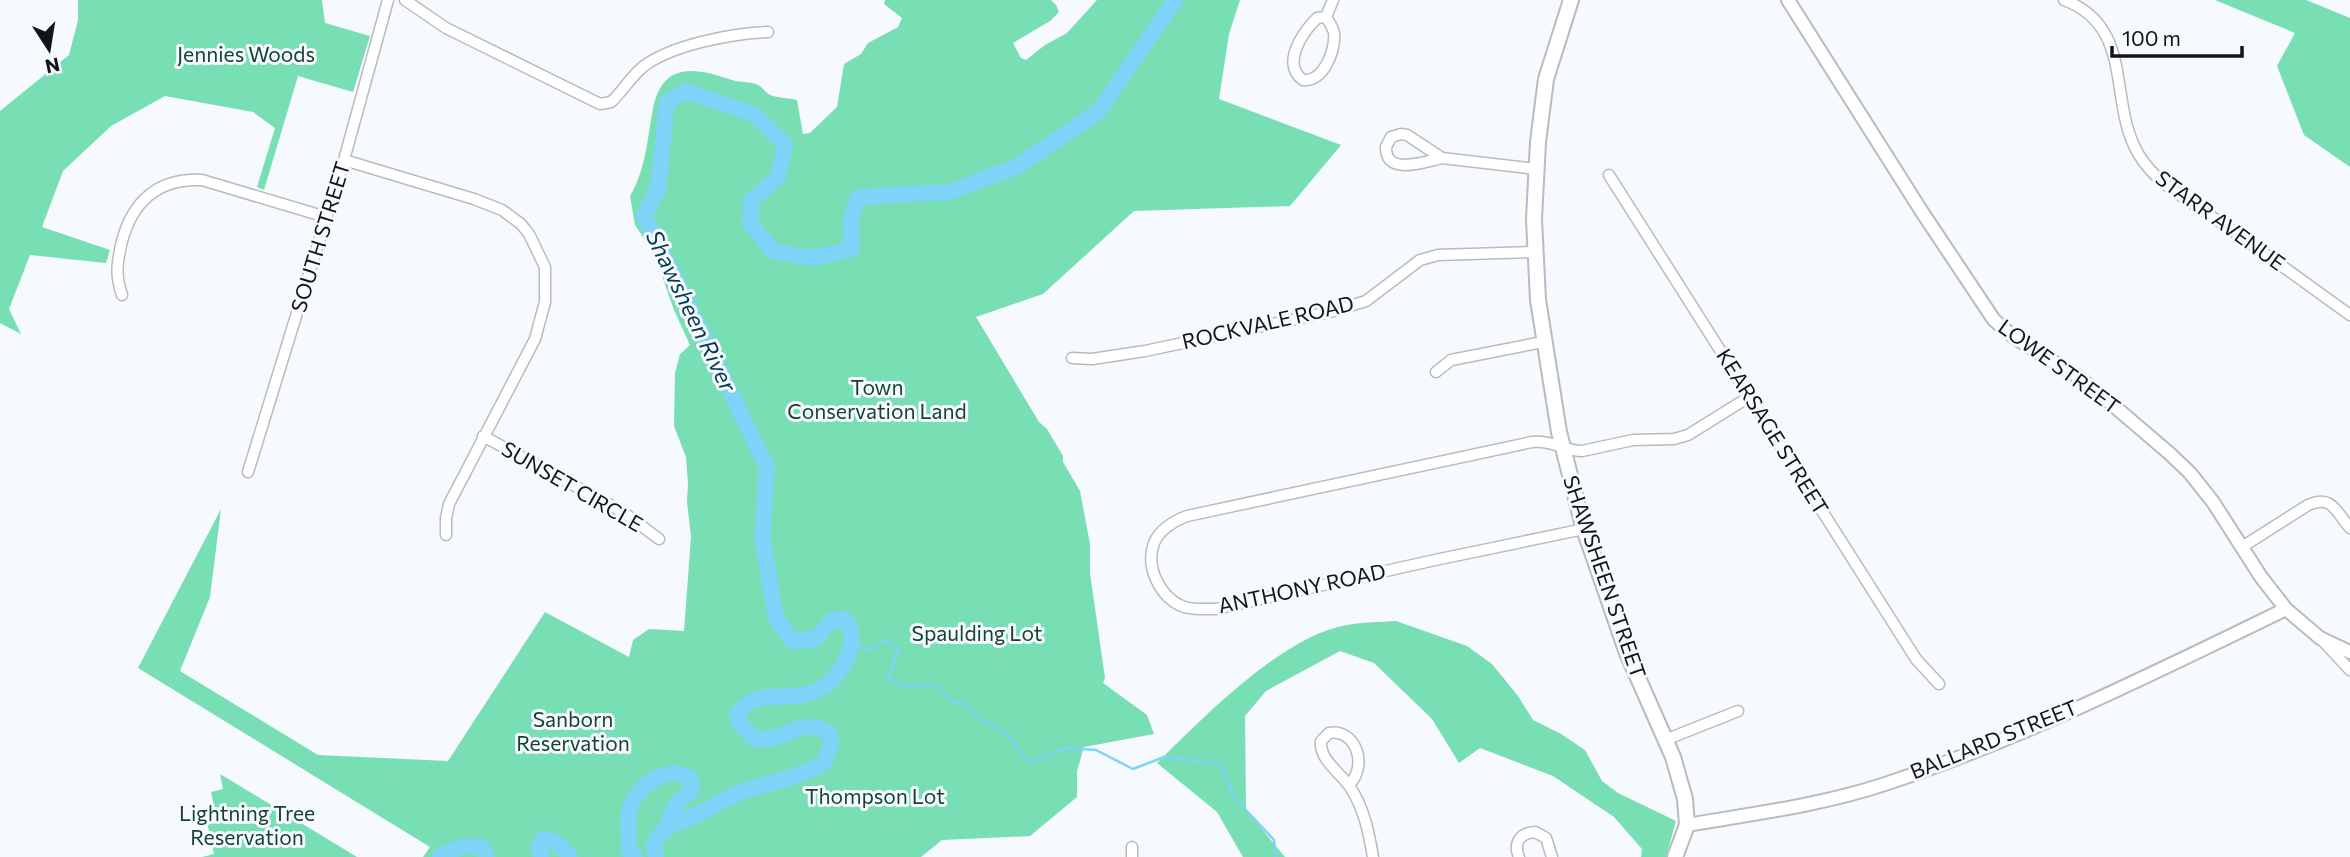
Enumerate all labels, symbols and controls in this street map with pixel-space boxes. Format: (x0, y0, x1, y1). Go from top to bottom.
north arrow (14, 14, 84, 84)
scale bar (2112, 14, 2242, 58)
text: 100 m (2122, 25, 2181, 50)
park label: Jennies Woods (177, 41, 315, 66)
text: N (43, 53, 62, 79)
street label: SOUTH STREET (285, 158, 354, 315)
street label: STARR AVENUE (2151, 164, 2290, 275)
water label: Shawsheen River (641, 225, 743, 397)
street label: ROCKVALE ROAD (1179, 290, 1356, 353)
street label: LOWE STREET (1994, 313, 2126, 418)
street label: KEARSAGE STREET (1712, 344, 1835, 519)
park label: Town Conservation Land (787, 374, 967, 423)
street label: SUNSET CIRCLE (498, 435, 648, 536)
street label: SHAWSHEEN STREET (1559, 472, 1652, 681)
street label: ANTHONY ROAD (1216, 558, 1388, 617)
park label: Spaulding Lot (912, 620, 1042, 645)
street label: BALLARD STREET (1906, 694, 2081, 784)
park label: Sanborn Reservation (516, 706, 630, 755)
park label: Thompson Lot (805, 783, 945, 808)
park label: Lightning Tree Reservation (179, 800, 315, 849)

